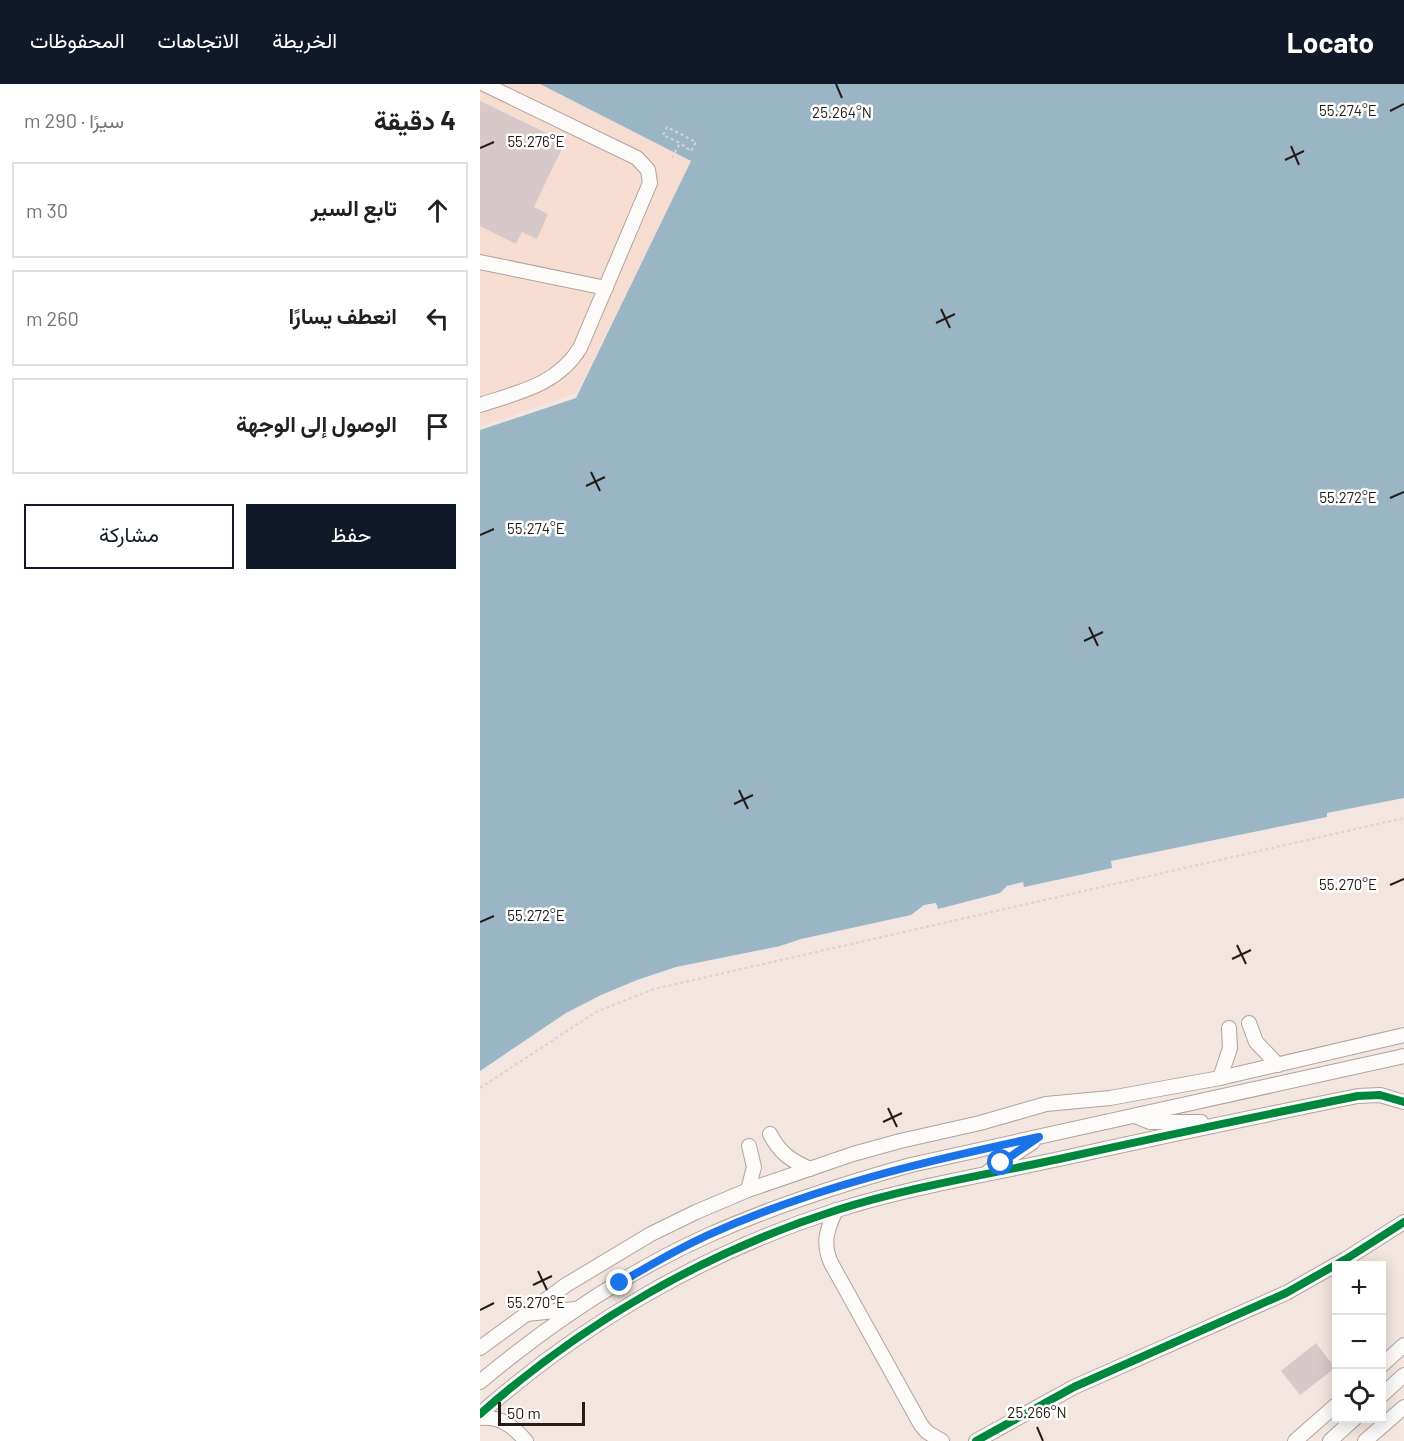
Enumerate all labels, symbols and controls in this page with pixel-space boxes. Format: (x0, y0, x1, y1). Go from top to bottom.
text: Locato (1287, 25, 1374, 59)
text: المحفوظات (30, 27, 125, 52)
text: الاتجاهات (158, 27, 239, 52)
text: الخريطة (272, 27, 337, 52)
text: 55.274°E (1319, 101, 1377, 119)
text: 25.264°N (812, 103, 872, 121)
text: 4 دقيقة (374, 104, 456, 135)
text: سيرًا · 290 m (24, 108, 124, 132)
text: 55.276°E (507, 132, 565, 150)
text: تابع السير (311, 194, 397, 220)
icon: ahead (421, 194, 454, 227)
text: 30 m (26, 198, 68, 222)
text: انعطف يسارًا (288, 302, 397, 328)
icon: left (421, 302, 454, 335)
text: 260 m (26, 306, 79, 330)
text: الوصول إلى الوجهة (236, 410, 397, 436)
icon: arrive (421, 410, 454, 443)
text: 55.272°E (1319, 488, 1377, 506)
button: مشاركة (24, 504, 234, 569)
button: حفظ (246, 504, 456, 569)
text: 55.274°E (507, 519, 565, 537)
text: 55.270°E (1319, 875, 1377, 893)
text: 55.272°E (507, 906, 565, 924)
route start (987, 1149, 1013, 1175)
map controls (1332, 1261, 1386, 1423)
button: + (1332, 1261, 1386, 1315)
route end (606, 1269, 632, 1295)
text: 55.270°E (507, 1293, 565, 1311)
button: − (1332, 1315, 1386, 1369)
button: locate (1332, 1369, 1386, 1423)
scale bar (498, 1399, 585, 1426)
text: 50 m (507, 1403, 541, 1422)
text: 25.266°N (1007, 1403, 1067, 1421)

